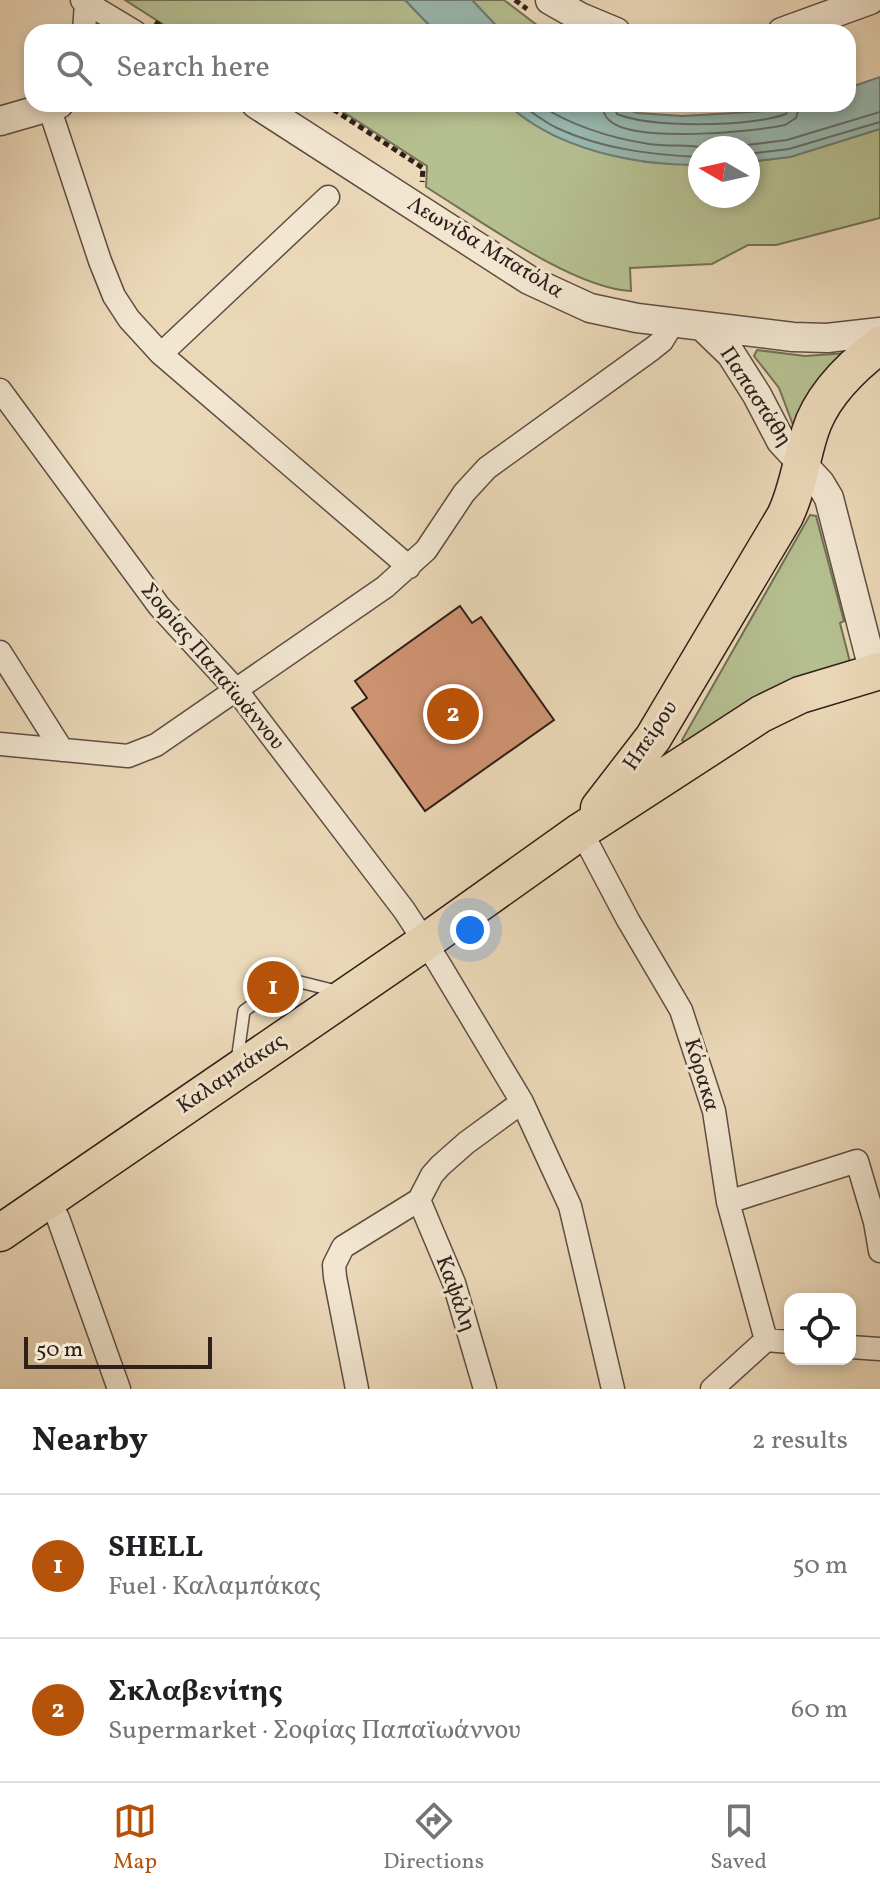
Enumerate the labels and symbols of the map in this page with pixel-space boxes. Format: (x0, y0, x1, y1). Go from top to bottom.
north arrow (688, 136, 760, 208)
street label: Λεωνίδα Μπατόλα (401, 189, 569, 307)
street label: Παπαστάθη (711, 341, 799, 453)
street label: Σοφίας Παπαϊωάννου (133, 577, 291, 757)
pin: 2 (427, 684, 479, 744)
street label: Ηπείρου (616, 695, 686, 777)
your location (450, 910, 490, 950)
pin: 1 (247, 957, 299, 1017)
street label: Καλαμπάκας (171, 1026, 293, 1122)
street label: Κόρακα (675, 1035, 727, 1115)
street label: Καψάλη (427, 1252, 483, 1336)
scale bar (24, 1333, 212, 1369)

